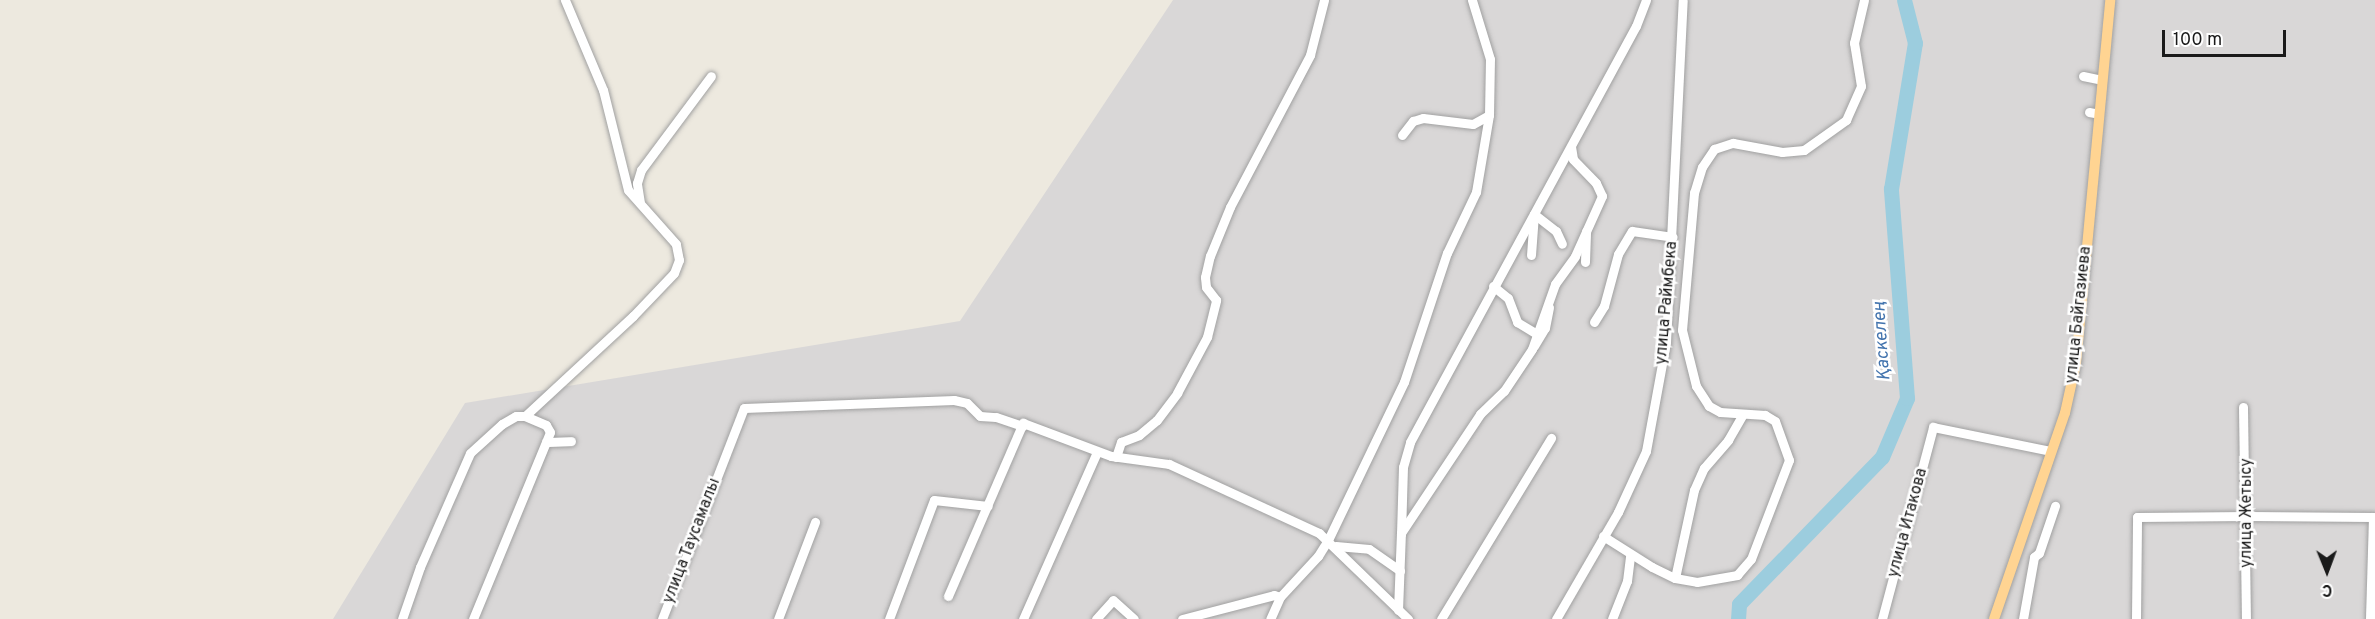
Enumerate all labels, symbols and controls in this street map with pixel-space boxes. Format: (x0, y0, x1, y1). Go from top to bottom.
scale bar (2165, 18, 2290, 56)
text: 100 m (2173, 29, 2222, 52)
street label: улица Раймбека (1652, 240, 1682, 366)
street label: улица Байгазиева (2062, 245, 2096, 385)
water label: Қаскелең (1869, 301, 1897, 381)
street label: улица Жетысу (2237, 458, 2257, 568)
street label: улица Итакова (1884, 466, 1932, 580)
street label: улица Таусамалы (659, 475, 725, 607)
north arrow (2297, 541, 2357, 601)
text: С (2322, 579, 2333, 599)

